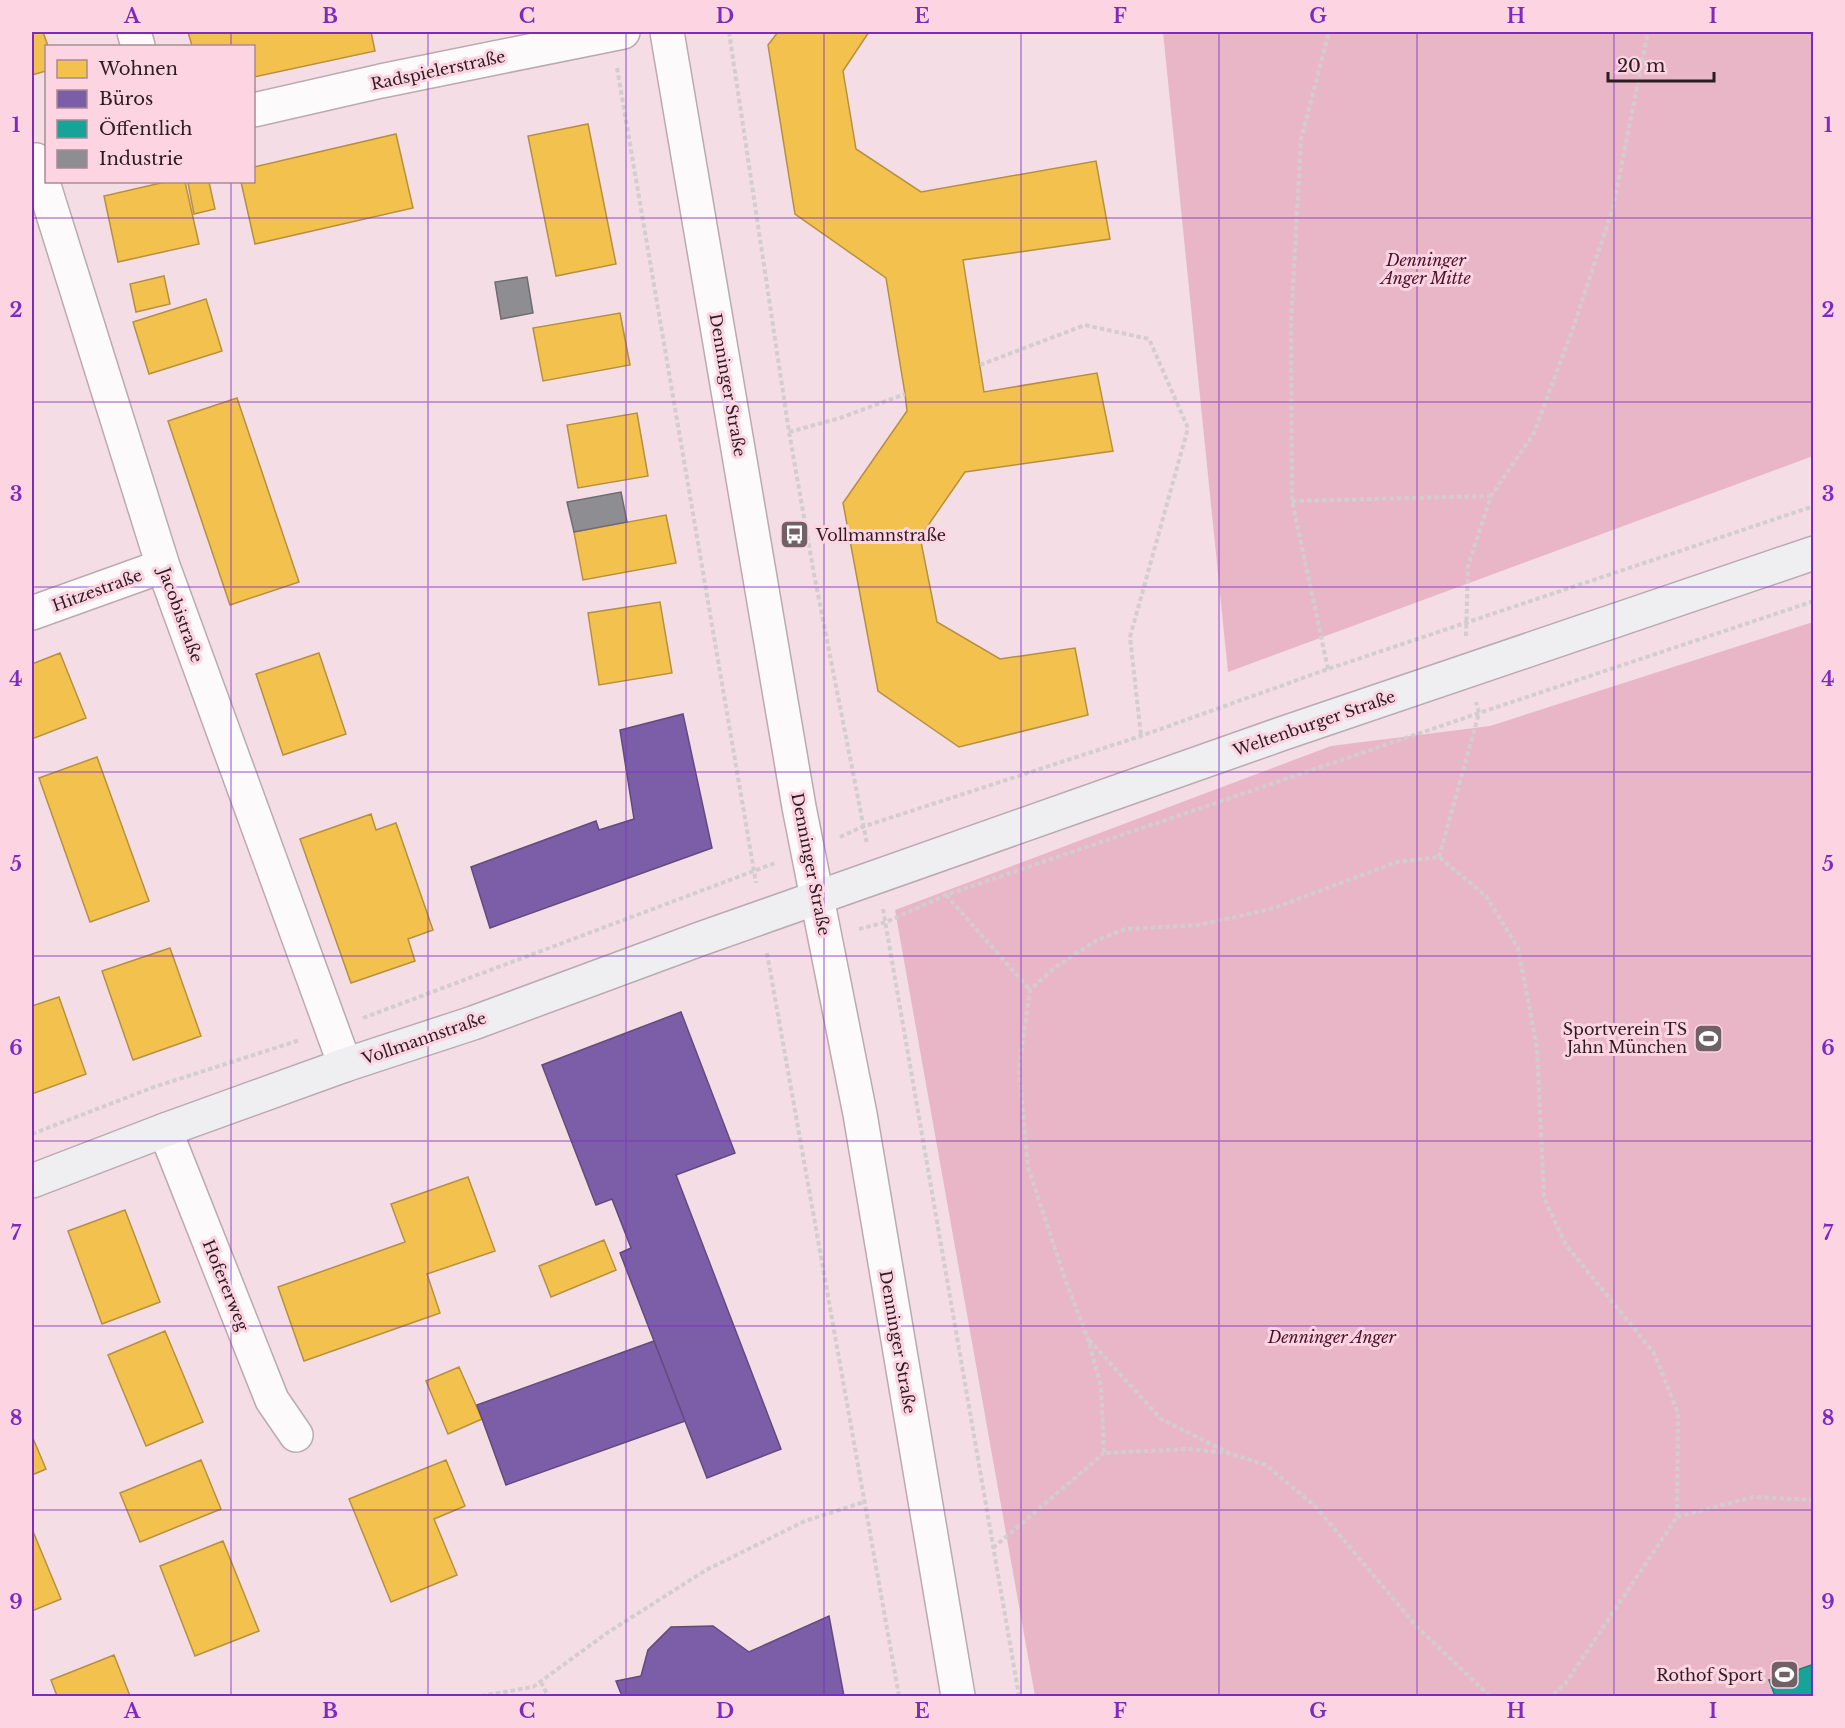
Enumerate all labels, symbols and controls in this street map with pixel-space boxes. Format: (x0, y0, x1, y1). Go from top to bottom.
text: A (123, 4, 141, 28)
text: B (322, 4, 338, 28)
text: C (519, 4, 535, 28)
text: D (716, 4, 734, 28)
text: E (914, 4, 930, 28)
text: F (1113, 4, 1127, 28)
text: G (1309, 4, 1327, 28)
text: H (1507, 4, 1526, 28)
text: I (1709, 4, 1717, 28)
legend (45, 45, 255, 183)
scale bar (1608, 45, 1714, 83)
street label: Radspielerstraße (369, 46, 507, 94)
text: 20 m (1617, 55, 1665, 77)
text: Wohnen (98, 58, 178, 80)
text: Büros (99, 88, 153, 110)
text: 1 (12, 113, 21, 137)
text: 1 (1824, 113, 1833, 137)
text: Öffentlich (99, 117, 193, 140)
text: Industrie (99, 148, 183, 170)
park label: Denninger Anger Mitte (1379, 250, 1471, 288)
text: 2 (9, 298, 23, 322)
text: 2 (1821, 298, 1835, 322)
street label: Denninger Straße (706, 312, 750, 458)
text: 3 (10, 482, 22, 506)
text: 3 (1822, 482, 1834, 506)
bus stop icon: Vollmannstraße (779, 519, 811, 551)
place label: Vollmannstraße (815, 525, 946, 545)
street label: Jacobistraße (154, 563, 207, 665)
street label: Hitzestraße (49, 564, 145, 616)
text: 4 (9, 667, 23, 691)
text: 4 (1821, 667, 1835, 691)
street label: Weltenburger Straße (1229, 686, 1398, 761)
street label: Denninger Straße (787, 791, 835, 937)
text: 5 (10, 852, 22, 876)
text: 5 (1822, 852, 1834, 876)
street label: Vollmannstraße (358, 1007, 489, 1069)
place label: Sportverein TS Jahn München (1563, 1019, 1687, 1057)
sports icon: Sportverein TS Jahn München (1692, 1022, 1724, 1054)
text: 6 (9, 1036, 23, 1060)
text: 6 (1821, 1036, 1835, 1060)
text: 7 (11, 1221, 22, 1245)
text: 7 (1823, 1221, 1834, 1245)
street label: Hofererweg (199, 1236, 254, 1334)
street label: Denninger Straße (876, 1269, 920, 1415)
park label: Denninger Anger (1267, 1327, 1397, 1347)
text: 8 (10, 1406, 22, 1430)
text: 8 (1822, 1406, 1834, 1430)
text: 9 (9, 1590, 23, 1614)
text: 9 (1821, 1590, 1835, 1614)
sports icon: Rothof Sport (1768, 1659, 1800, 1691)
place label: Rothof Sport (1656, 1665, 1763, 1685)
text: A (123, 1699, 141, 1723)
text: B (322, 1699, 338, 1723)
text: C (519, 1699, 535, 1723)
text: D (716, 1699, 734, 1723)
text: E (914, 1699, 930, 1723)
text: F (1113, 1699, 1127, 1723)
text: G (1309, 1699, 1327, 1723)
text: H (1507, 1699, 1526, 1723)
text: I (1709, 1699, 1717, 1723)

